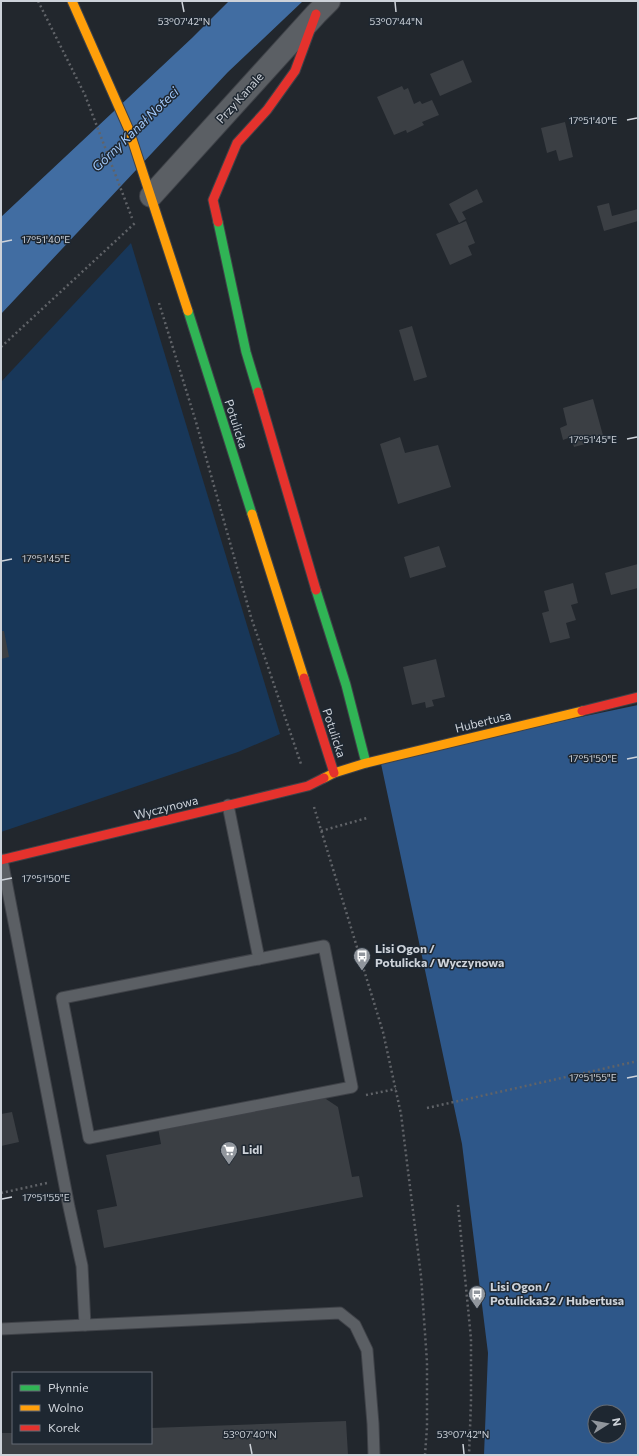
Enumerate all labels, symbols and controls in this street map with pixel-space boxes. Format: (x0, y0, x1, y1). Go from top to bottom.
text: 53°07'42"N (158, 15, 210, 27)
text: 53°07'44"N (369, 15, 423, 27)
street label: Przy Kanale (213, 69, 266, 126)
water label: Górny Kanał Noteci (88, 83, 182, 174)
text: 17°51'40"E (569, 114, 617, 126)
text: 17°51'40"E (22, 233, 70, 245)
street label: Potulicka (222, 397, 251, 450)
text: 17°51'45"E (569, 433, 617, 445)
text: 17°51'45"E (22, 552, 70, 564)
street label: Potulicka (320, 706, 349, 759)
street label: Hubertusa (453, 707, 512, 735)
text: 17°51'50"E (569, 752, 617, 764)
street label: Wyczynowa (132, 792, 199, 822)
text: 17°51'50"E (22, 872, 70, 884)
place label: Lisi Ogon / Potulicka / Wyczynowa (375, 941, 504, 969)
bus stop icon: Lisi Ogon / Potulicka / Wyczynowa (352, 946, 372, 971)
text: 17°51'55"E (569, 1071, 617, 1083)
supermarket icon: Lidl (219, 1140, 239, 1165)
place label: Lidl (242, 1142, 263, 1156)
text: 17°51'55"E (22, 1191, 70, 1203)
place label: Lisi Ogon / Potulicka32 / Hubertusa (490, 1279, 624, 1307)
bus stop icon: Lisi Ogon / Potulicka32 / Hubertusa (467, 1284, 487, 1309)
legend (12, 1372, 152, 1444)
text: Płynnie (48, 1380, 89, 1394)
text: Wolno (48, 1400, 84, 1414)
north arrow (587, 1404, 627, 1444)
text: N (610, 1417, 624, 1427)
text: Korek (48, 1420, 81, 1434)
text: 53°07'40"N (223, 1428, 277, 1440)
text: 53°07'42"N (437, 1428, 489, 1440)

